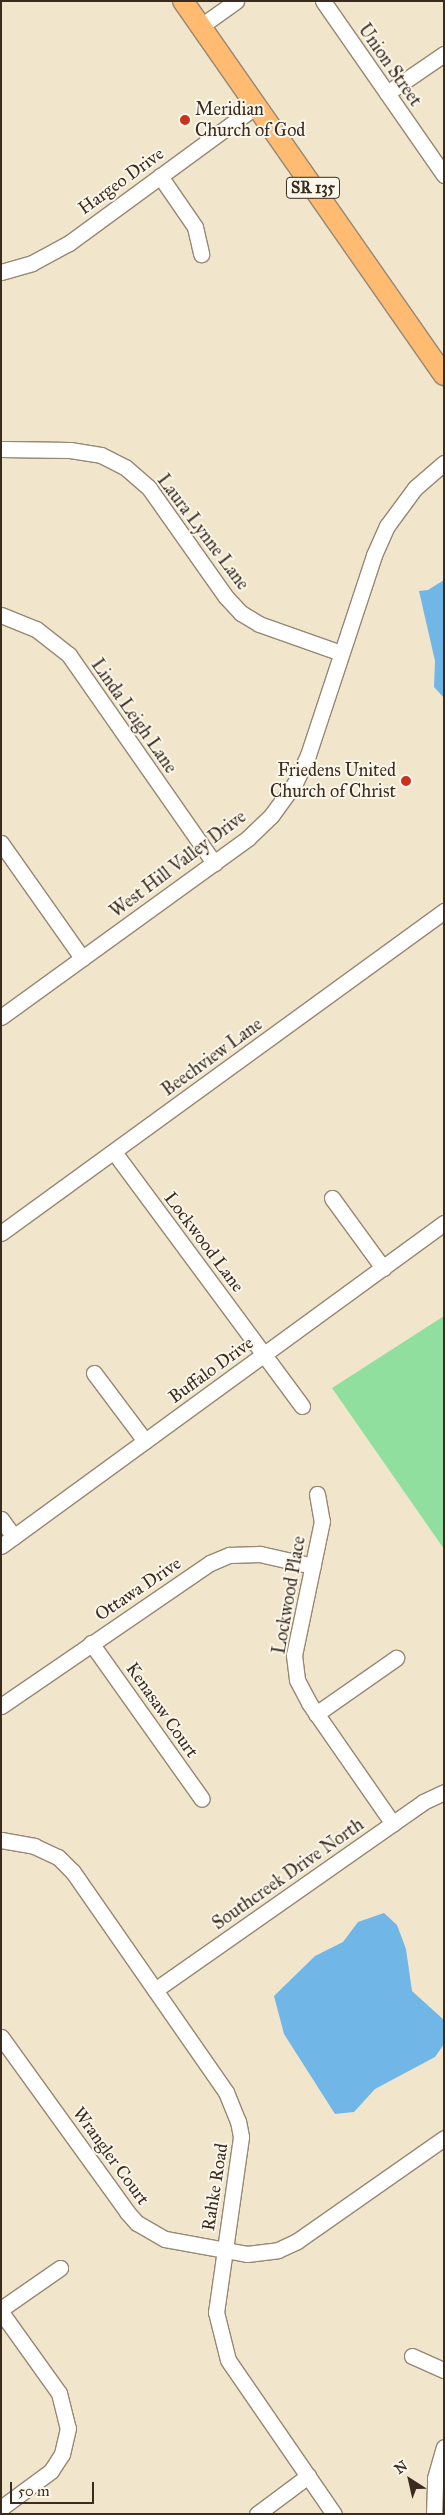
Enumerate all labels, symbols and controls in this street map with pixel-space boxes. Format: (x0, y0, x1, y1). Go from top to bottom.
street label: Union Street (354, 20, 426, 110)
place label: Meridian Church of God (195, 99, 305, 142)
marker: Meridian Church of God (179, 114, 191, 126)
street label: Hargeo Drive (74, 143, 168, 219)
road number: SR 135 (286, 174, 340, 202)
street label: Laura Lynne Lane (152, 470, 254, 594)
street label: Linda Leigh Lane (87, 655, 181, 777)
place label: Friedens United Church of Christ (270, 760, 396, 802)
marker: Friedens United Church of Christ (400, 775, 412, 787)
street label: West Hill Valley Drive (106, 806, 250, 922)
street label: Beechview Lane (157, 1013, 267, 1101)
street label: Lockwood Lane (159, 1188, 249, 1296)
street label: Buffalo Drive (164, 1332, 258, 1408)
street label: Lockwood Place (268, 1534, 310, 1656)
street label: Ottawa Drive (91, 1552, 185, 1626)
street label: Kenasaw Court (121, 1658, 203, 1762)
street label: Southcreek Drive North (208, 1814, 368, 1934)
street label: Wrangler Court (68, 2103, 154, 2209)
street label: Rahke Road (197, 2142, 233, 2232)
north arrow (385, 2455, 435, 2505)
text: N (391, 2457, 411, 2478)
scale bar (12, 2472, 96, 2504)
text: 50 m (18, 2482, 50, 2500)

